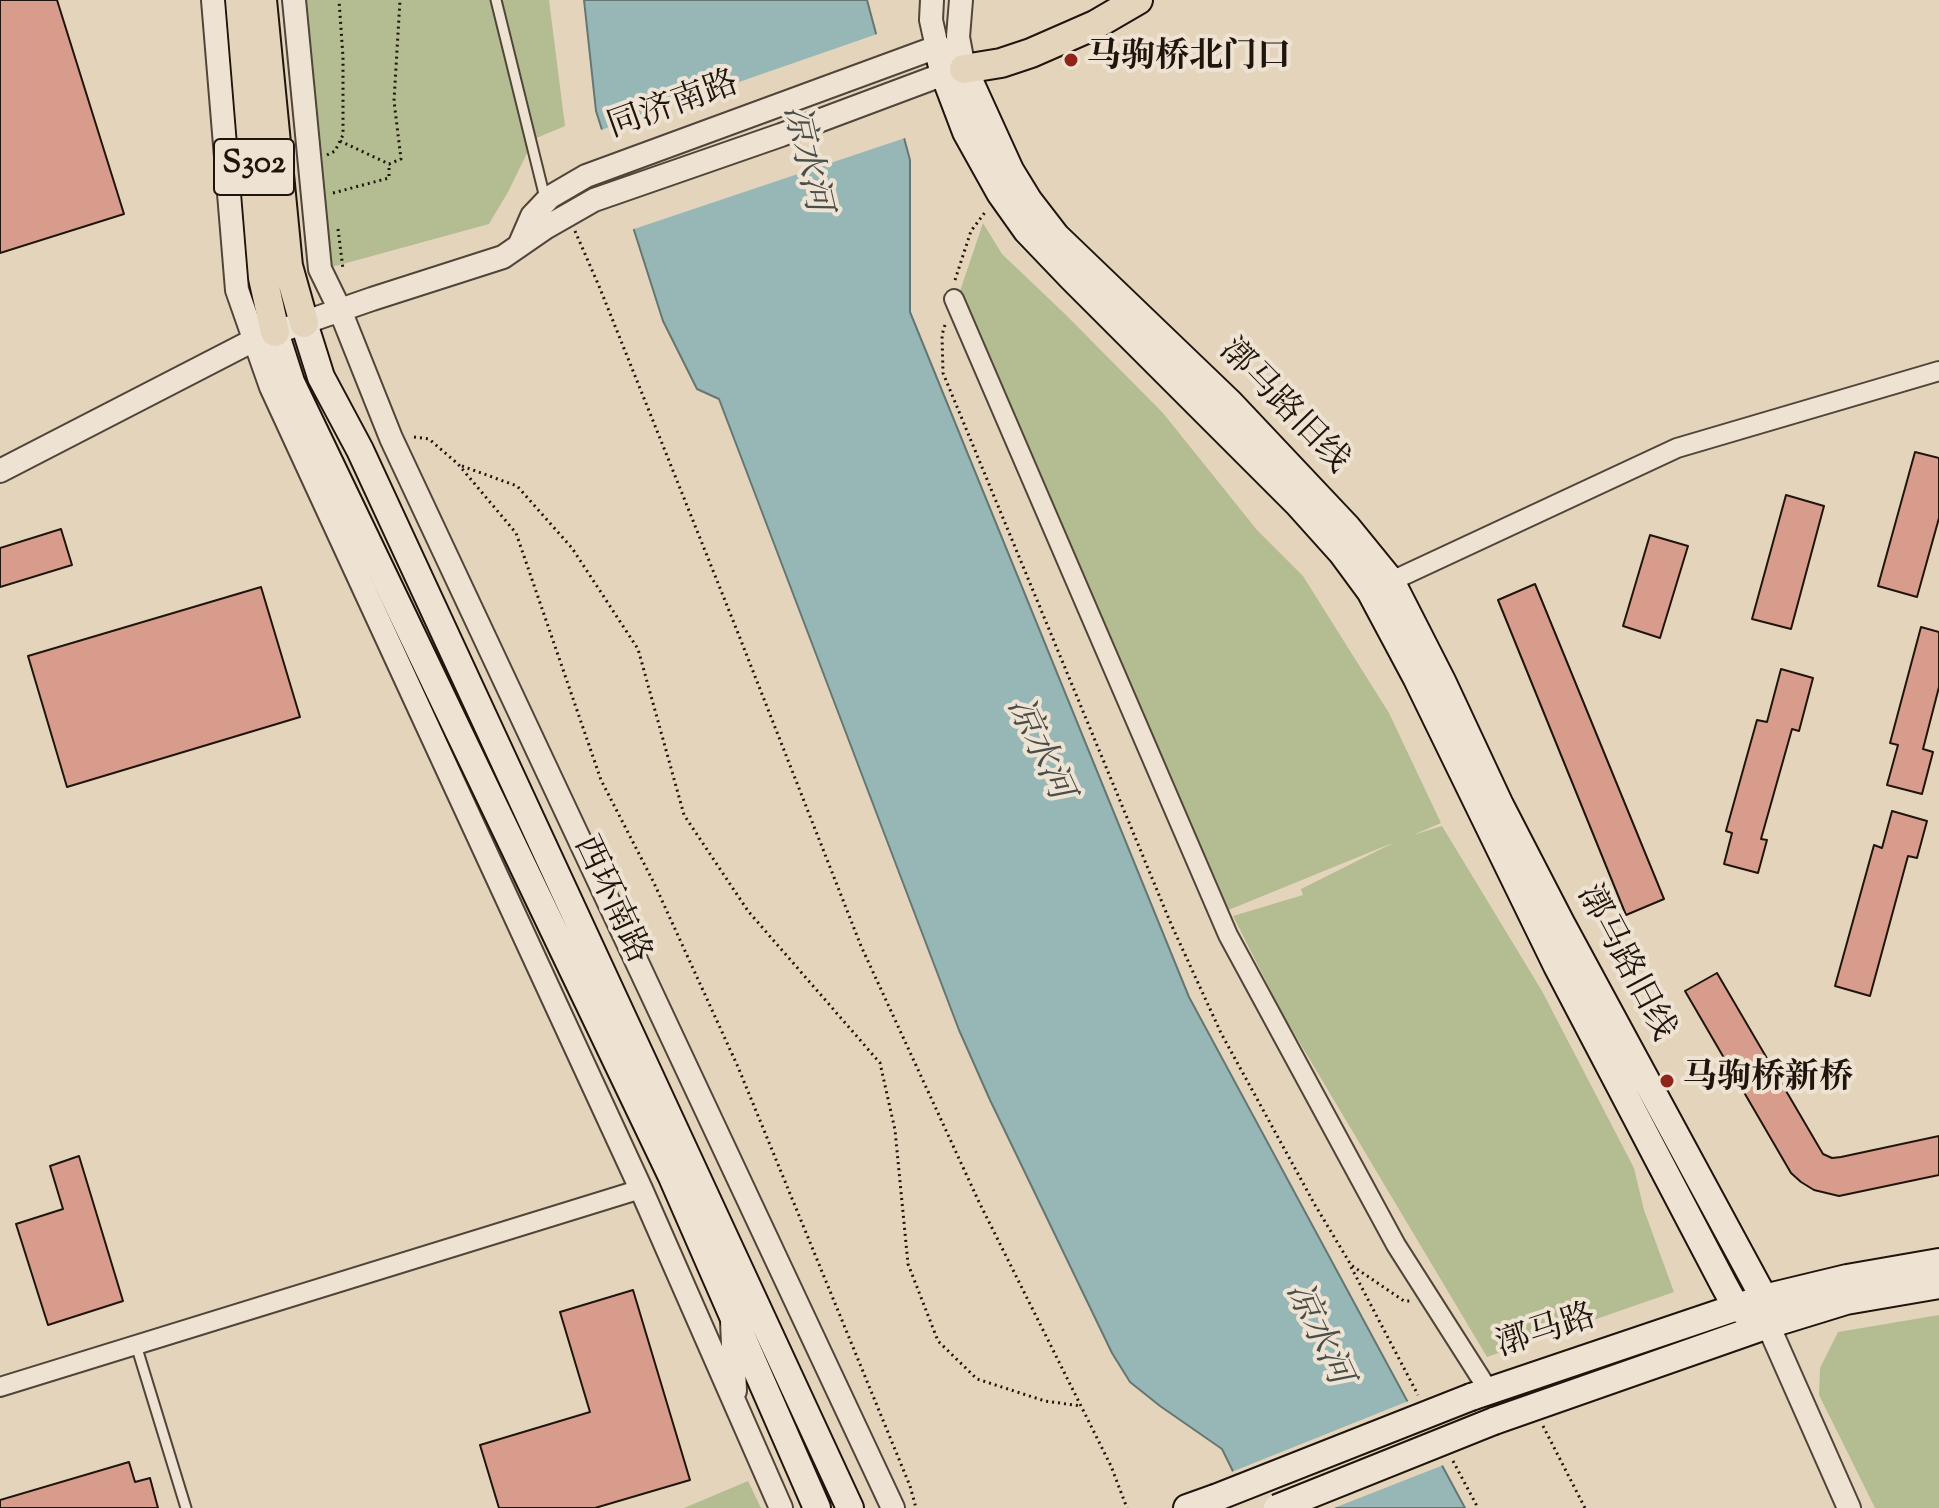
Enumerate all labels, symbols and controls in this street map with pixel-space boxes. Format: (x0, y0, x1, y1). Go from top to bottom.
place label: 马驹桥北门口 (1087, 40, 1291, 80)
marker: 马驹桥北门口 (1062, 51, 1080, 69)
street label: 同济南路 (603, 66, 745, 150)
water label: 凉水河 (770, 102, 836, 216)
road number: S302 (214, 139, 294, 195)
street label: 漷马路旧线 (1208, 333, 1356, 483)
water label: 凉水河 (994, 692, 1078, 808)
street label: 西环南路 (562, 831, 656, 971)
street label: 漷马路旧线 (1565, 879, 1681, 1049)
place label: 马驹桥新桥 (1683, 1061, 1853, 1101)
marker: 马驹桥新桥 (1658, 1072, 1676, 1090)
water label: 凉水河 (1273, 1277, 1357, 1393)
street label: 漷马路 (1492, 1299, 1602, 1369)

